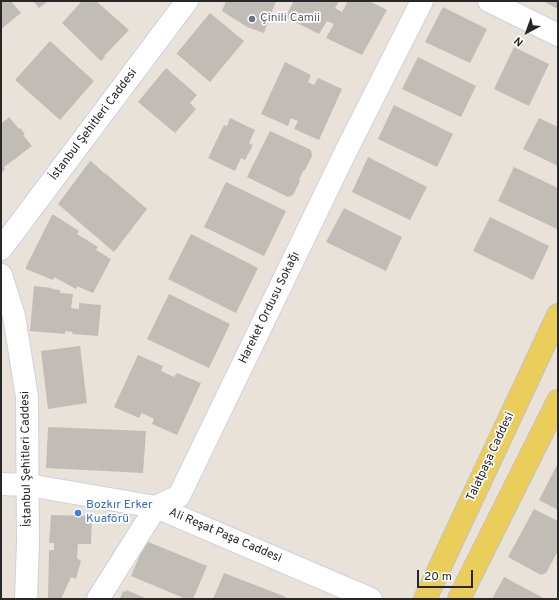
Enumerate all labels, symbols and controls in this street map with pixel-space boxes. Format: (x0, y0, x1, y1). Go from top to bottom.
place label: Çinili Camii (260, 12, 320, 26)
north arrow (507, 12, 547, 52)
marker: Çinili Camii (247, 14, 257, 24)
text: N (512, 33, 527, 49)
street label: İstanbul Şehitleri Caddesi (47, 66, 141, 184)
street label: Hareket Ordusu Sokağı (237, 250, 303, 366)
street label: İstanbul Şehitleri Caddesi (19, 391, 35, 527)
street label: Talatpaşa Caddesi (464, 410, 518, 504)
place label: Bozkır Erker Kuaförü (86, 499, 153, 527)
street label: Ali Reşat Paşa Caddesi (166, 506, 284, 566)
marker: Bozkır Erker Kuaförü (73, 508, 83, 518)
scale bar (419, 562, 475, 588)
text: 20 m (424, 569, 452, 585)

